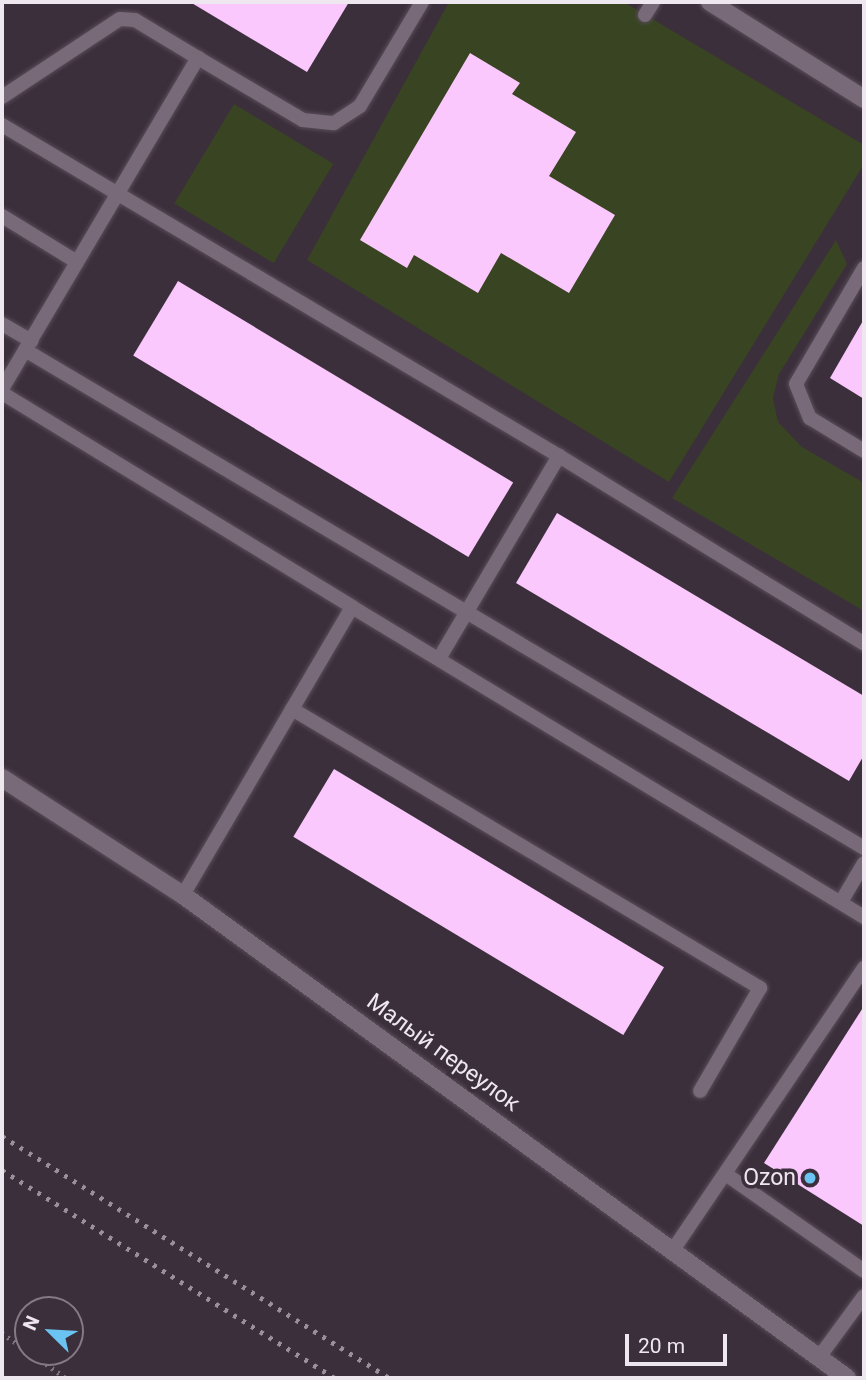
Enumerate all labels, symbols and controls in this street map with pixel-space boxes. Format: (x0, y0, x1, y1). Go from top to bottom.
street label: Малый переулок (361, 988, 525, 1118)
place label: Ozon (743, 1164, 796, 1192)
marker: Ozon (802, 1170, 818, 1186)
north arrow (14, 1296, 84, 1366)
text: N (18, 1312, 44, 1334)
scale bar (628, 1320, 730, 1364)
text: 20 m (638, 1334, 685, 1358)

